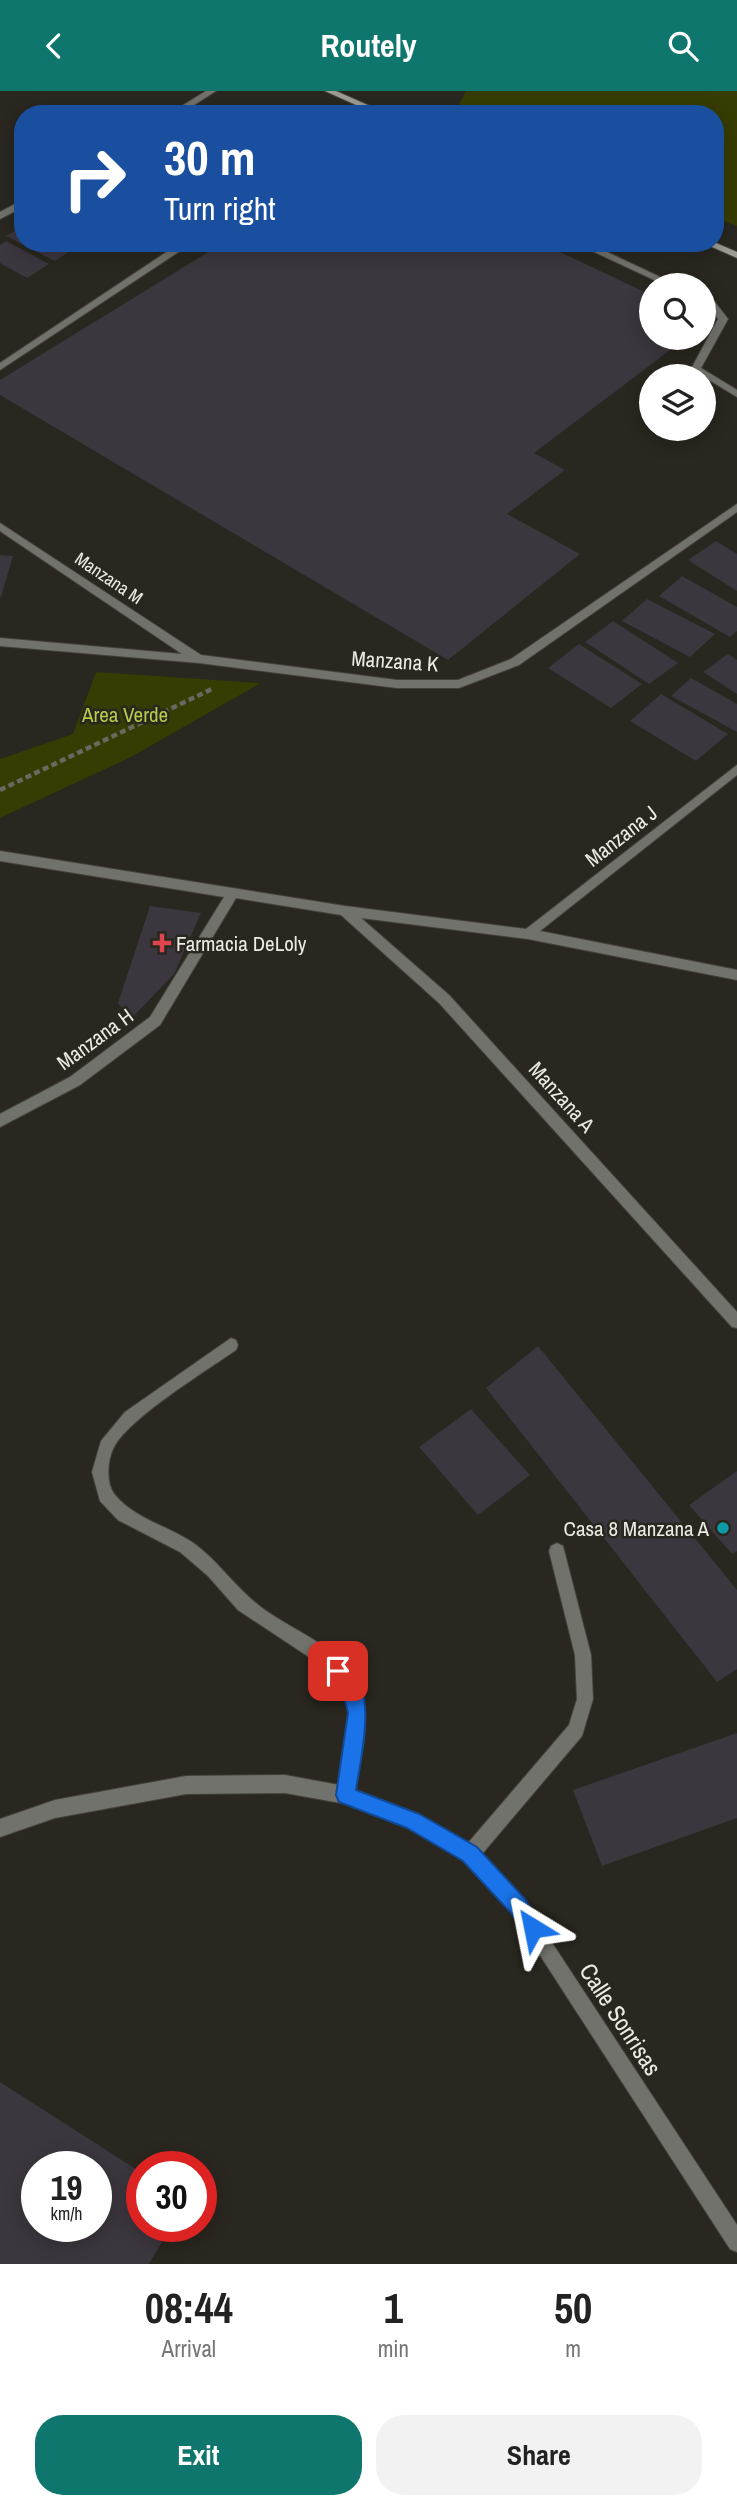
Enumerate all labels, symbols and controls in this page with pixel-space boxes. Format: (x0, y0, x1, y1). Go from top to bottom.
text: Routely (320, 24, 417, 67)
icon: back (35, 27, 73, 65)
icon: search (664, 27, 702, 65)
text: 30 m (164, 124, 256, 190)
icon: right (49, 133, 140, 224)
text: Turn right (164, 187, 276, 230)
map controls (639, 273, 716, 441)
button: search (639, 273, 716, 350)
button: layers (639, 364, 716, 441)
street label: Manzana M (70, 546, 148, 610)
street label: Manzana K (351, 643, 440, 679)
park label: Area Verde (81, 700, 168, 729)
street label: Manzana J (579, 799, 663, 873)
place label: Farmacia DeLoly (176, 929, 307, 958)
marker: Farmacia DeLoly (154, 935, 170, 951)
street label: Manzana H (51, 1001, 139, 1077)
street label: Manzana A (522, 1055, 602, 1139)
place label: Casa 8 Manzana A (563, 1514, 710, 1543)
marker: Casa 8 Manzana A (715, 1520, 731, 1536)
pin (308, 1641, 368, 1701)
icon: arrive (319, 1652, 357, 1690)
position arrow (496, 1891, 570, 1965)
street label: Calle Sonrisas (573, 1957, 669, 2081)
speed limit sign: 30 (126, 2151, 217, 2242)
text: 19 (51, 2164, 82, 2211)
text: km/h (51, 2201, 83, 2226)
text: 08:44 (145, 2280, 233, 2336)
text: 1 (384, 2280, 403, 2336)
text: 50 (554, 2280, 592, 2336)
text: Arrival (162, 2333, 216, 2364)
text: min (378, 2333, 409, 2364)
text: m (565, 2333, 581, 2364)
button: Exit (35, 2415, 362, 2495)
button: Share (376, 2415, 702, 2495)

